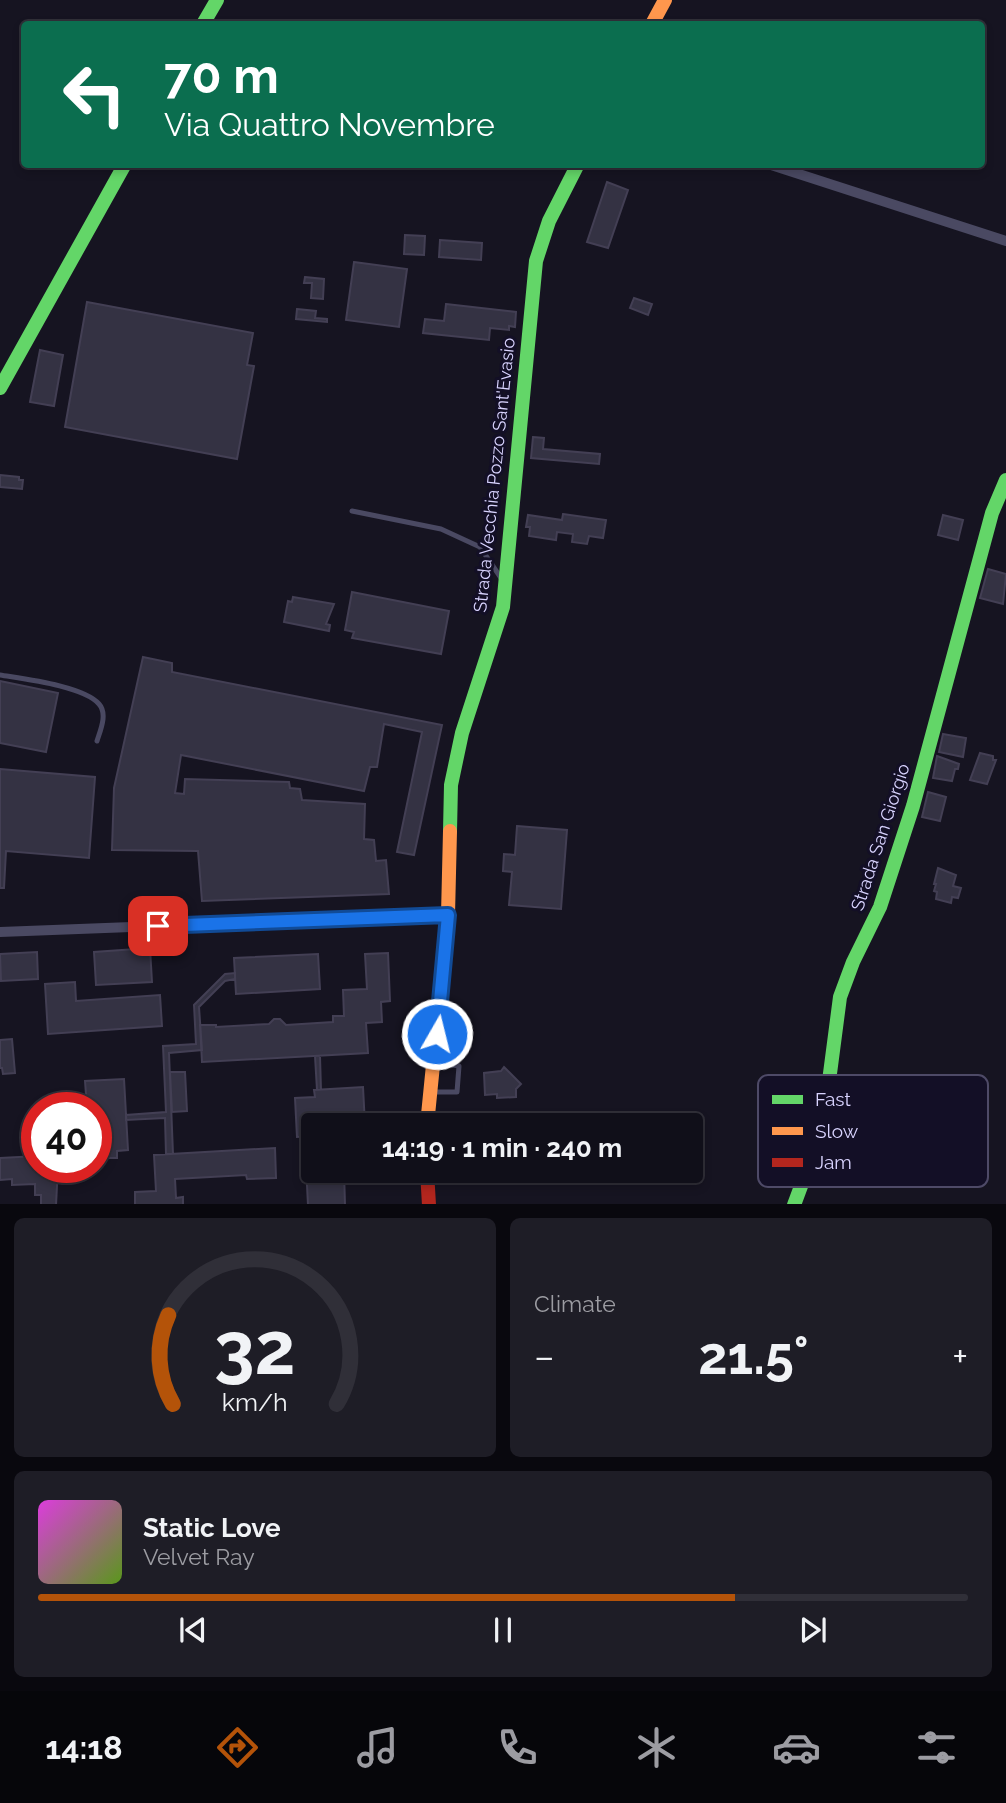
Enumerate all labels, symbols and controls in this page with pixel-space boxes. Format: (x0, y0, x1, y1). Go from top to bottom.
text: 70 m (164, 47, 279, 104)
icon: left (49, 49, 140, 140)
text: Via Quattro Novembre (164, 106, 495, 143)
street label: Strada Vecchia Pozzo Sant'Evasio (469, 336, 519, 613)
street label: Strada San Giorgio (846, 760, 914, 913)
pin (128, 896, 188, 956)
icon: arrive (139, 907, 177, 945)
position arrow (400, 997, 474, 1071)
legend (758, 1075, 988, 1187)
text: Fast (815, 1088, 851, 1110)
speed limit sign: 40 (21, 1092, 112, 1183)
text: Slow (815, 1120, 859, 1142)
text: 14:19 · 1 min · 240 m (382, 1133, 622, 1163)
text: Jam (815, 1151, 852, 1173)
text: Climate (534, 1290, 616, 1317)
text: 32 (214, 1306, 296, 1391)
text: 21.5° (698, 1325, 809, 1386)
text: − (534, 1334, 554, 1379)
text: + (952, 1334, 968, 1379)
text: km/h (222, 1386, 288, 1416)
text: Static Love (143, 1513, 281, 1543)
text: Velvet Ray (143, 1543, 255, 1570)
icon: previous (174, 1611, 212, 1649)
icon: pause (484, 1611, 522, 1649)
icon: next (794, 1611, 832, 1649)
icon: directions (213, 1723, 262, 1772)
icon: music (353, 1723, 402, 1772)
icon: phone (493, 1723, 542, 1772)
icon: climate (632, 1723, 681, 1772)
icon: car (772, 1723, 821, 1772)
icon: filters (912, 1723, 961, 1772)
text: 14:18 (45, 1729, 122, 1766)

